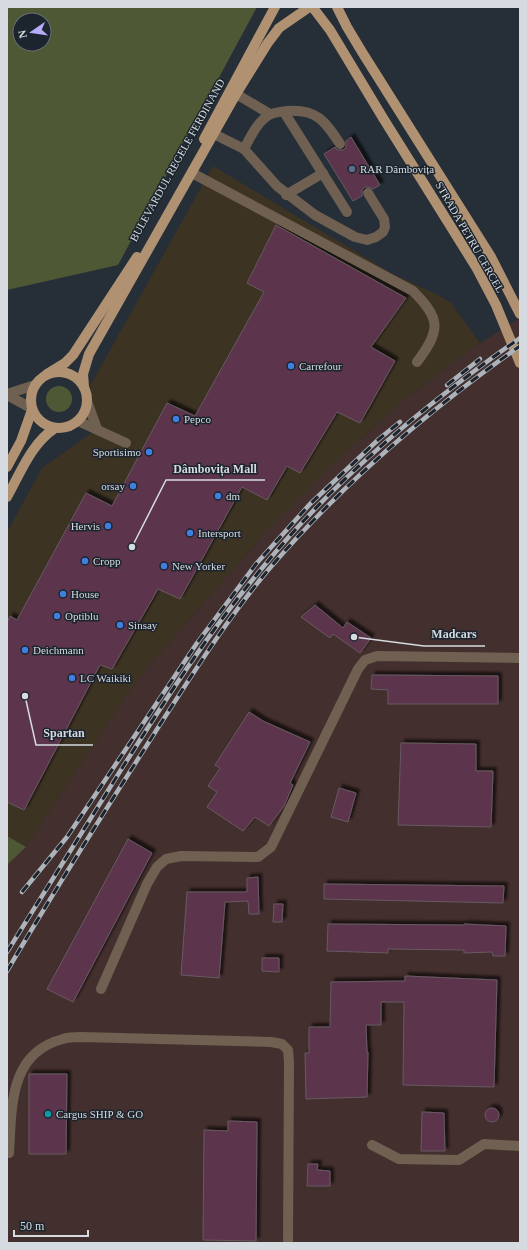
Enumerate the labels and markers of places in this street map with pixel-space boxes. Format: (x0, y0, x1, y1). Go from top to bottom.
place label: RAR Dâmbovița (360, 163, 434, 175)
marker: RAR Dâmbovița (347, 164, 357, 174)
place label: Carrefour (299, 360, 342, 372)
marker: Carrefour (286, 361, 296, 371)
place label: Pepco (184, 413, 211, 425)
marker: Pepco (171, 414, 181, 424)
place label: Sportisimo (93, 446, 141, 458)
marker: Sportisimo (144, 447, 154, 457)
callout: Dâmbovița Mall (166, 456, 265, 480)
place label: orsay (101, 480, 125, 492)
marker: orsay (128, 481, 138, 491)
place label: dm (226, 490, 241, 502)
marker: dm (213, 491, 223, 501)
place label: Hervis (71, 520, 100, 532)
marker: Hervis (103, 521, 113, 531)
place label: Intersport (198, 527, 241, 539)
marker: Intersport (185, 528, 195, 538)
place label: Cropp (93, 555, 121, 567)
marker: Cropp (80, 556, 90, 566)
place label: New Yorker (172, 560, 226, 572)
marker: New Yorker (159, 561, 169, 571)
place label: House (71, 588, 99, 600)
marker: House (58, 589, 68, 599)
place label: Optiblu (65, 610, 99, 622)
marker: Optiblu (52, 611, 62, 621)
place label: Sinsay (128, 619, 158, 631)
marker: Sinsay (115, 620, 125, 630)
callout: Madcars (424, 622, 485, 646)
place label: Deichmann (33, 644, 84, 656)
marker: Deichmann (20, 645, 30, 655)
place label: LC Waikiki (80, 672, 131, 684)
marker: LC Waikiki (67, 673, 77, 683)
callout: Spartan (36, 721, 93, 745)
place label: Cargus SHIP & GO (56, 1108, 143, 1120)
marker: Cargus SHIP & GO (43, 1109, 53, 1119)

